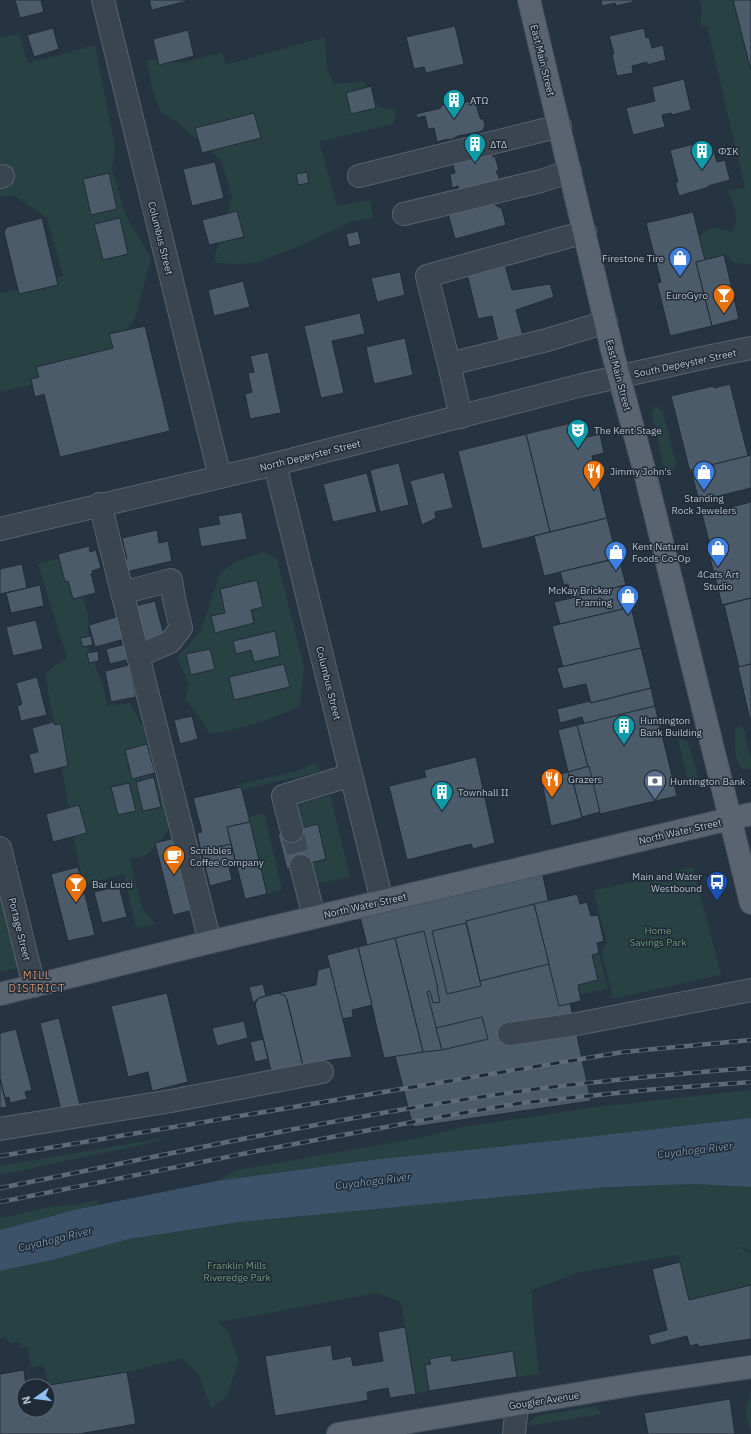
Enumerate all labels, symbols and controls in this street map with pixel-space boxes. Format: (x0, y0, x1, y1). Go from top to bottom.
street label: East Main Street (527, 23, 558, 98)
building icon: ΑΤΩ (441, 87, 467, 120)
place label: ΑΤΩ (470, 94, 488, 107)
building icon: ΔΤΔ (462, 131, 488, 164)
place label: ΔΤΔ (490, 138, 507, 151)
building icon: ΦΣΚ (689, 138, 715, 171)
place label: ΦΣΚ (718, 145, 739, 158)
street label: Columbus Street (145, 200, 176, 277)
shop icon: Firestone Tire (667, 245, 693, 278)
place label: Firestone Tire (602, 252, 665, 265)
bar icon: EuroGyro (711, 282, 737, 315)
place label: EuroGyro (666, 289, 708, 302)
street label: East Main Street (603, 338, 634, 413)
street label: South Depeyster Street (633, 346, 738, 381)
theatre icon: The Kent Stage (565, 417, 591, 450)
place label: The Kent Stage (594, 424, 662, 437)
street label: North Depeyster Street (258, 437, 362, 474)
restaurant icon: Jimmy John's (581, 458, 607, 491)
shop icon: Standing Rock Jewelers (691, 459, 717, 492)
place label: Jimmy John's (610, 465, 672, 478)
place label: Standing Rock Jewelers (672, 492, 737, 517)
shop icon: 4Cats Art Studio (705, 535, 731, 568)
shop icon: Kent Natural Foods Co-Op (603, 539, 629, 572)
place label: Kent Natural Foods Co-Op (632, 540, 691, 565)
place label: 4Cats Art Studio (697, 568, 739, 593)
shop icon: McKay Bricker Framing (615, 583, 641, 616)
place label: McKay Bricker Framing (548, 584, 613, 609)
street label: Columbus Street (313, 645, 344, 722)
building icon: Huntington Bank Building (611, 713, 637, 746)
place label: Huntington Bank Building (640, 714, 703, 739)
restaurant icon: Grazers (539, 766, 565, 799)
bank icon: Huntington Bank (642, 768, 668, 801)
place label: Grazers (568, 773, 603, 786)
place label: Huntington Bank (670, 775, 746, 788)
building icon: Townhall II (429, 779, 455, 812)
place label: Townhall II (458, 786, 509, 799)
street label: North Water Street (637, 816, 723, 847)
cafe icon: Scribbles Coffee Company (161, 843, 187, 876)
place label: Scribbles Coffee Company (190, 844, 264, 869)
bus stop icon: Main and Water Westbound (704, 869, 730, 902)
place label: Main and Water Westbound (632, 870, 702, 895)
bar icon: Bar Lucci (63, 871, 89, 904)
place label: Bar Lucci (92, 878, 133, 891)
street label: North Water Street (322, 890, 408, 921)
street label: Portage Street (5, 896, 34, 962)
park label: Home Savings Park (630, 924, 687, 949)
district label: MILL DISTRICT (9, 968, 65, 995)
water label: Cuyahoga River (656, 1138, 735, 1162)
water label: Cuyahoga River (334, 1169, 413, 1193)
water label: Cuyahoga River (16, 1223, 94, 1255)
park label: Franklin Mills Riveredge Park (203, 1259, 271, 1284)
north arrow (16, 1378, 56, 1418)
street label: Gougler Avenue (508, 1388, 581, 1412)
text: N (19, 1395, 34, 1406)

